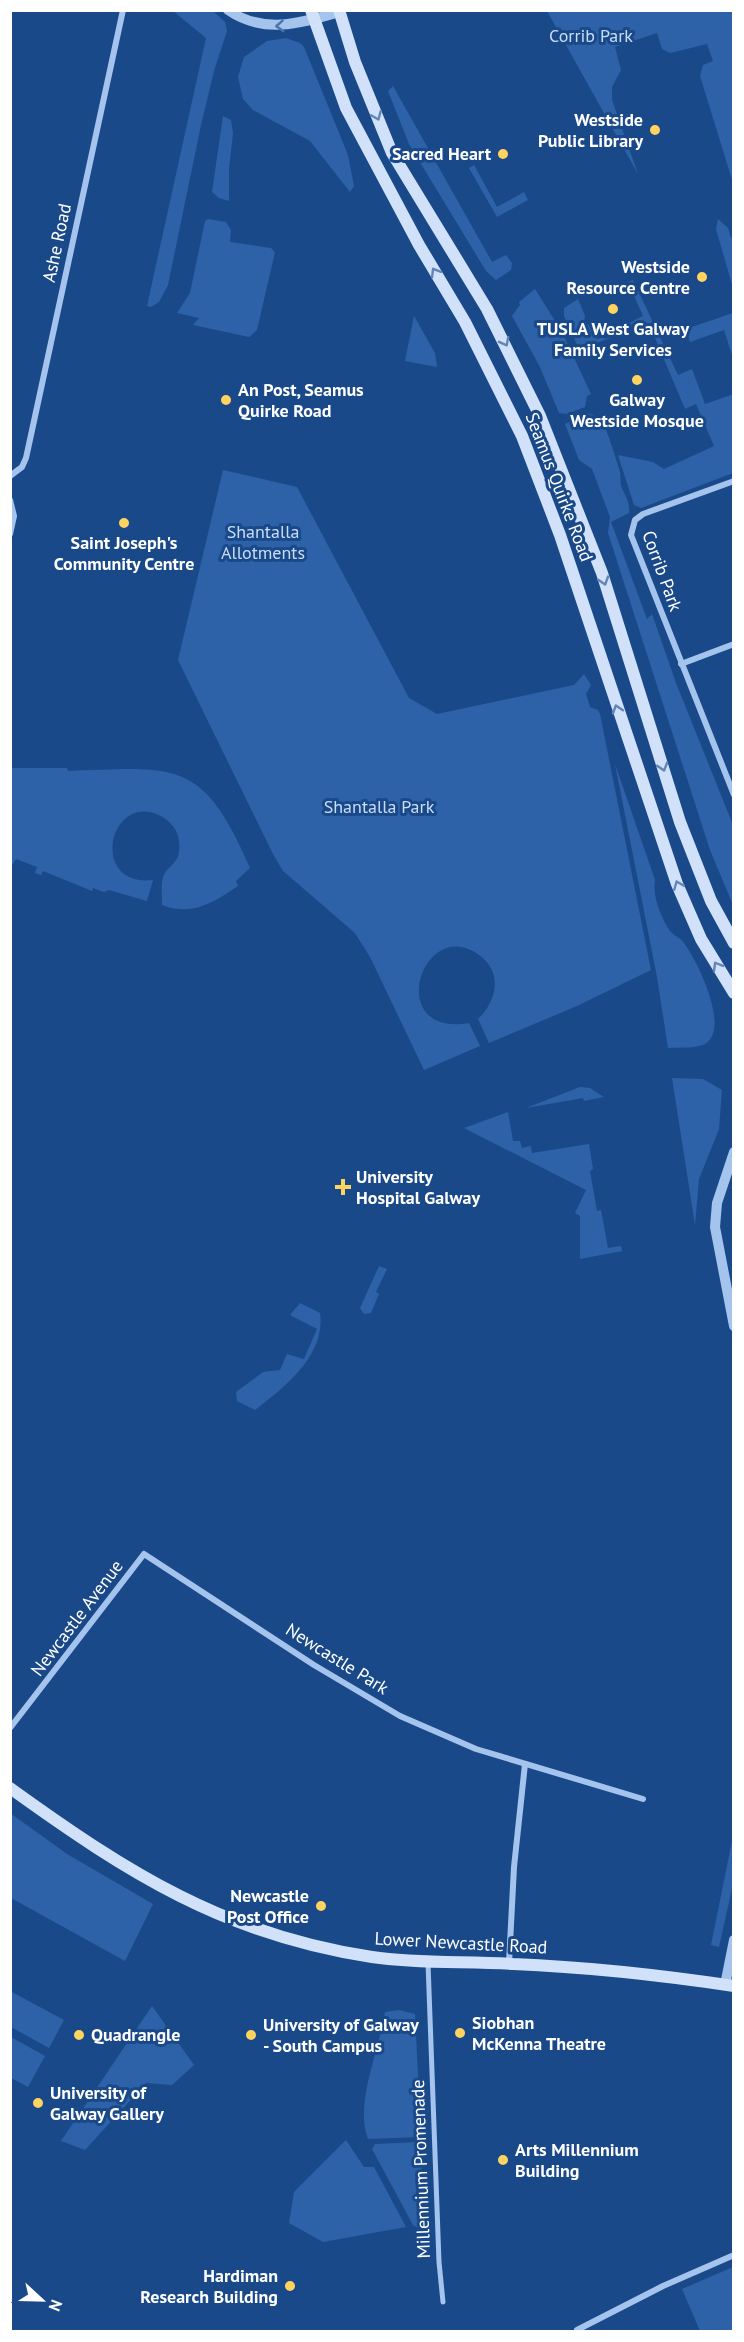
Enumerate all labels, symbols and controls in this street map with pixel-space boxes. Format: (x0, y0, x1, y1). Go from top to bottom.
one-way arrow (276, 19, 285, 32)
park label: Corrib Park (549, 24, 633, 47)
place label: Westside Public Library (538, 108, 643, 152)
one-way arrow (369, 110, 381, 121)
marker: Westside Public Library (648, 123, 662, 137)
place label: Sacred Heart (392, 142, 492, 165)
marker: Sacred Heart (496, 147, 510, 161)
street label: Ashe Road (37, 201, 76, 284)
place label: Westside Resource Centre (567, 255, 690, 299)
one-way arrow (430, 268, 442, 278)
marker: Westside Resource Centre (695, 270, 709, 284)
marker: TUSLA West Galway Family Services (606, 302, 620, 316)
place label: TUSLA West Galway Family Services (537, 317, 690, 361)
one-way arrow (498, 336, 509, 346)
marker: Galway Westside Mosque (630, 373, 644, 387)
place label: An Post, Seamus Quirke Road (238, 378, 364, 422)
place label: Galway Westside Mosque (570, 388, 704, 432)
marker: An Post, Seamus Quirke Road (219, 393, 233, 407)
street label: Seamus Quirke Road (520, 409, 598, 565)
marker: Saint Joseph's Community Centre (117, 516, 131, 530)
park label: Shantalla Allotments (221, 520, 305, 564)
street label: Corrib Park (637, 527, 688, 615)
place label: Saint Joseph's Community Centre (54, 531, 194, 575)
one-way arrow (597, 575, 609, 586)
one-way arrow (612, 704, 625, 715)
one-way arrow (655, 761, 668, 772)
park label: Shantalla Park (324, 795, 435, 818)
one-way arrow (673, 880, 685, 891)
one-way arrow (713, 962, 724, 972)
place label: University Hospital Galway (356, 1165, 480, 1209)
marker: University Hospital Galway (334, 1178, 352, 1196)
street label: Newcastle Avenue (25, 1555, 128, 1680)
street label: Newcastle Park (282, 1618, 393, 1700)
place label: Newcastle Post Office (227, 1884, 309, 1928)
marker: Newcastle Post Office (314, 1899, 328, 1913)
street label: Lower Newcastle Road (374, 1926, 548, 1959)
place label: Siobhan McKenna Theatre (472, 2011, 606, 2055)
place label: University of Galway - South Campus (263, 2013, 419, 2057)
place label: Quadrangle (91, 2023, 181, 2046)
marker: Siobhan McKenna Theatre (453, 2026, 467, 2040)
marker: Quadrangle (72, 2028, 86, 2042)
marker: University of Galway - South Campus (244, 2028, 258, 2042)
street label: Millennium Promenade (406, 2079, 435, 2259)
place label: University of Galway Gallery (50, 2081, 164, 2125)
marker: University of Galway Gallery (31, 2096, 45, 2110)
place label: Arts Millennium Building (515, 2138, 639, 2182)
marker: Arts Millennium Building (496, 2153, 510, 2167)
place label: Hardiman Research Building (140, 2264, 278, 2308)
north arrow (12, 2270, 72, 2330)
marker: Hardiman Research Building (283, 2279, 297, 2293)
text: N (45, 2297, 67, 2314)

